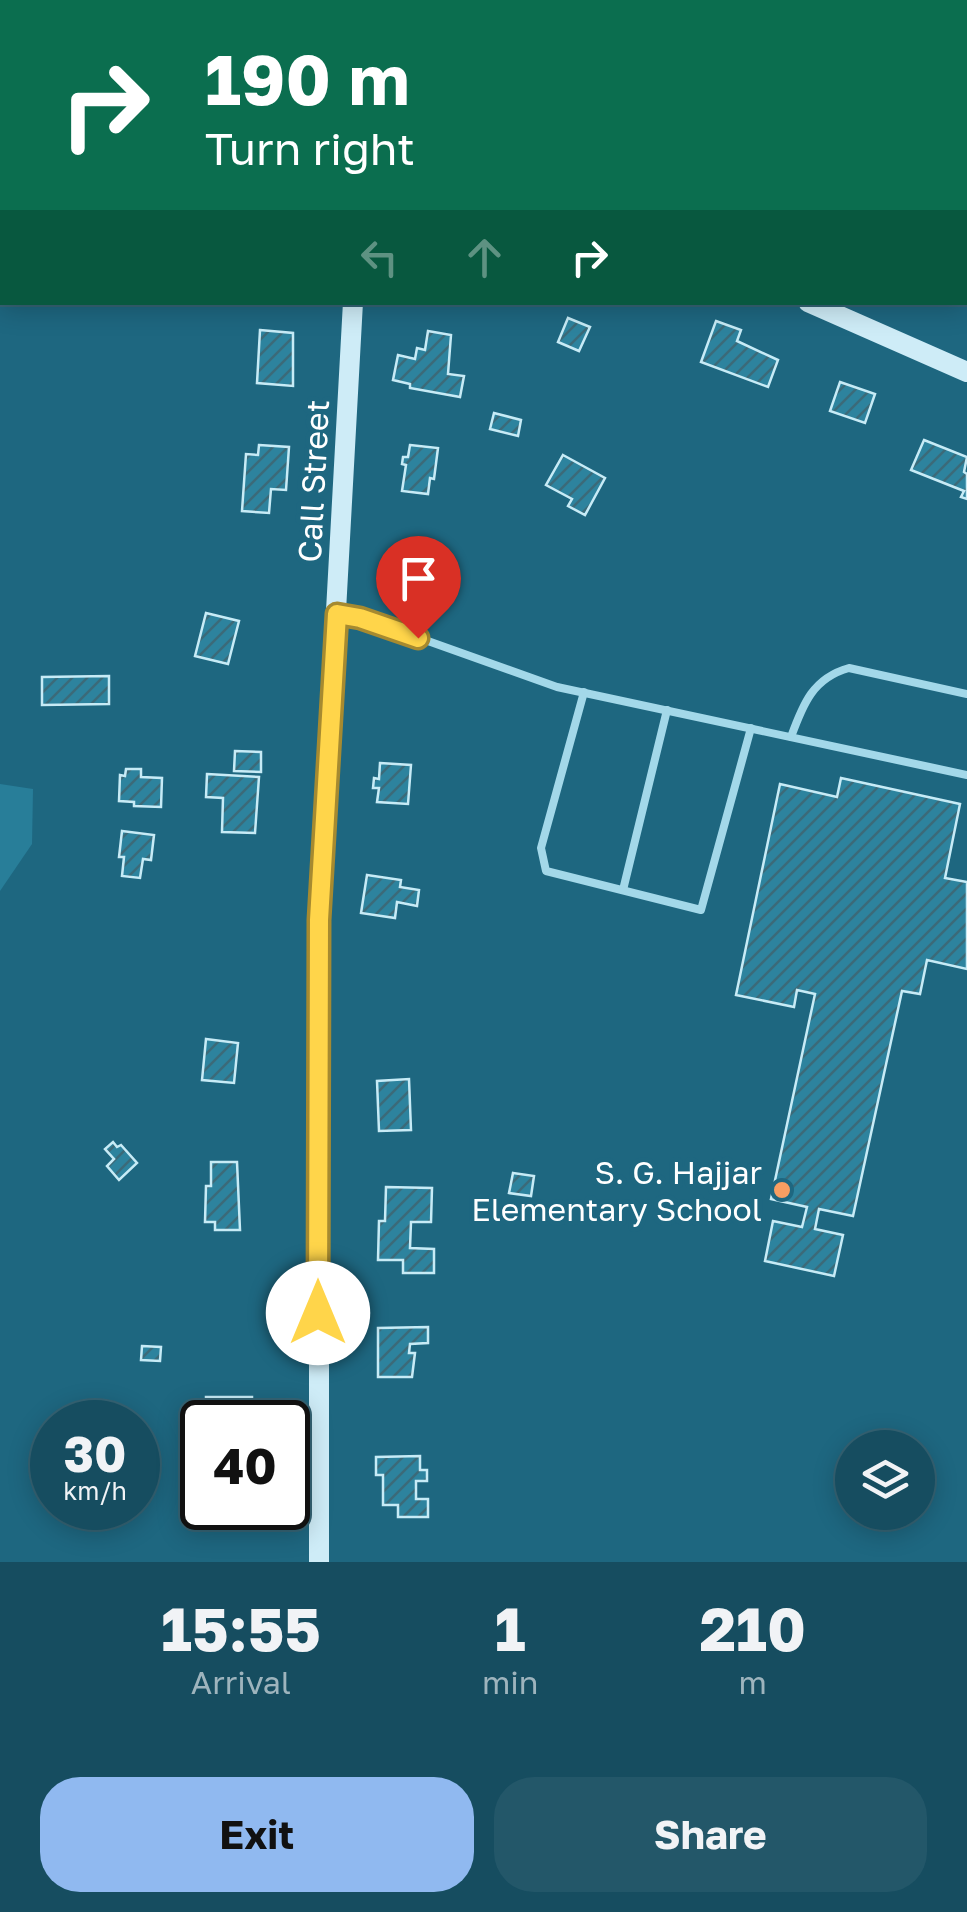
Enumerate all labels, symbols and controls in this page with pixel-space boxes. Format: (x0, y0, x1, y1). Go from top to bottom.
text: 190 m (205, 36, 410, 120)
icon: right (40, 40, 170, 170)
text: Turn right (205, 121, 415, 175)
icon: left (352, 230, 407, 285)
icon: ahead (457, 230, 512, 285)
icon: right (562, 230, 617, 285)
street label: Call Street (290, 399, 336, 563)
pin (376, 536, 461, 639)
icon: arrive (391, 551, 446, 606)
place label: S. G. Hajjar Elementary School (471, 1153, 762, 1228)
marker: S. G. Hajjar Elementary School (771, 1179, 793, 1201)
position arrow (266, 1261, 370, 1365)
speed limit sign: 40 (180, 1400, 310, 1530)
text: 30 (63, 1423, 126, 1483)
map controls (835, 1430, 935, 1530)
button: layers (835, 1430, 935, 1530)
text: km/h (63, 1475, 127, 1506)
text: 15:55 (161, 1592, 321, 1664)
text: 1 (495, 1592, 526, 1664)
text: 210 (699, 1592, 806, 1664)
text: Arrival (191, 1663, 291, 1701)
text: min (482, 1663, 538, 1701)
text: m (739, 1663, 767, 1701)
button: Exit (40, 1777, 474, 1892)
button: Share (494, 1777, 927, 1892)

